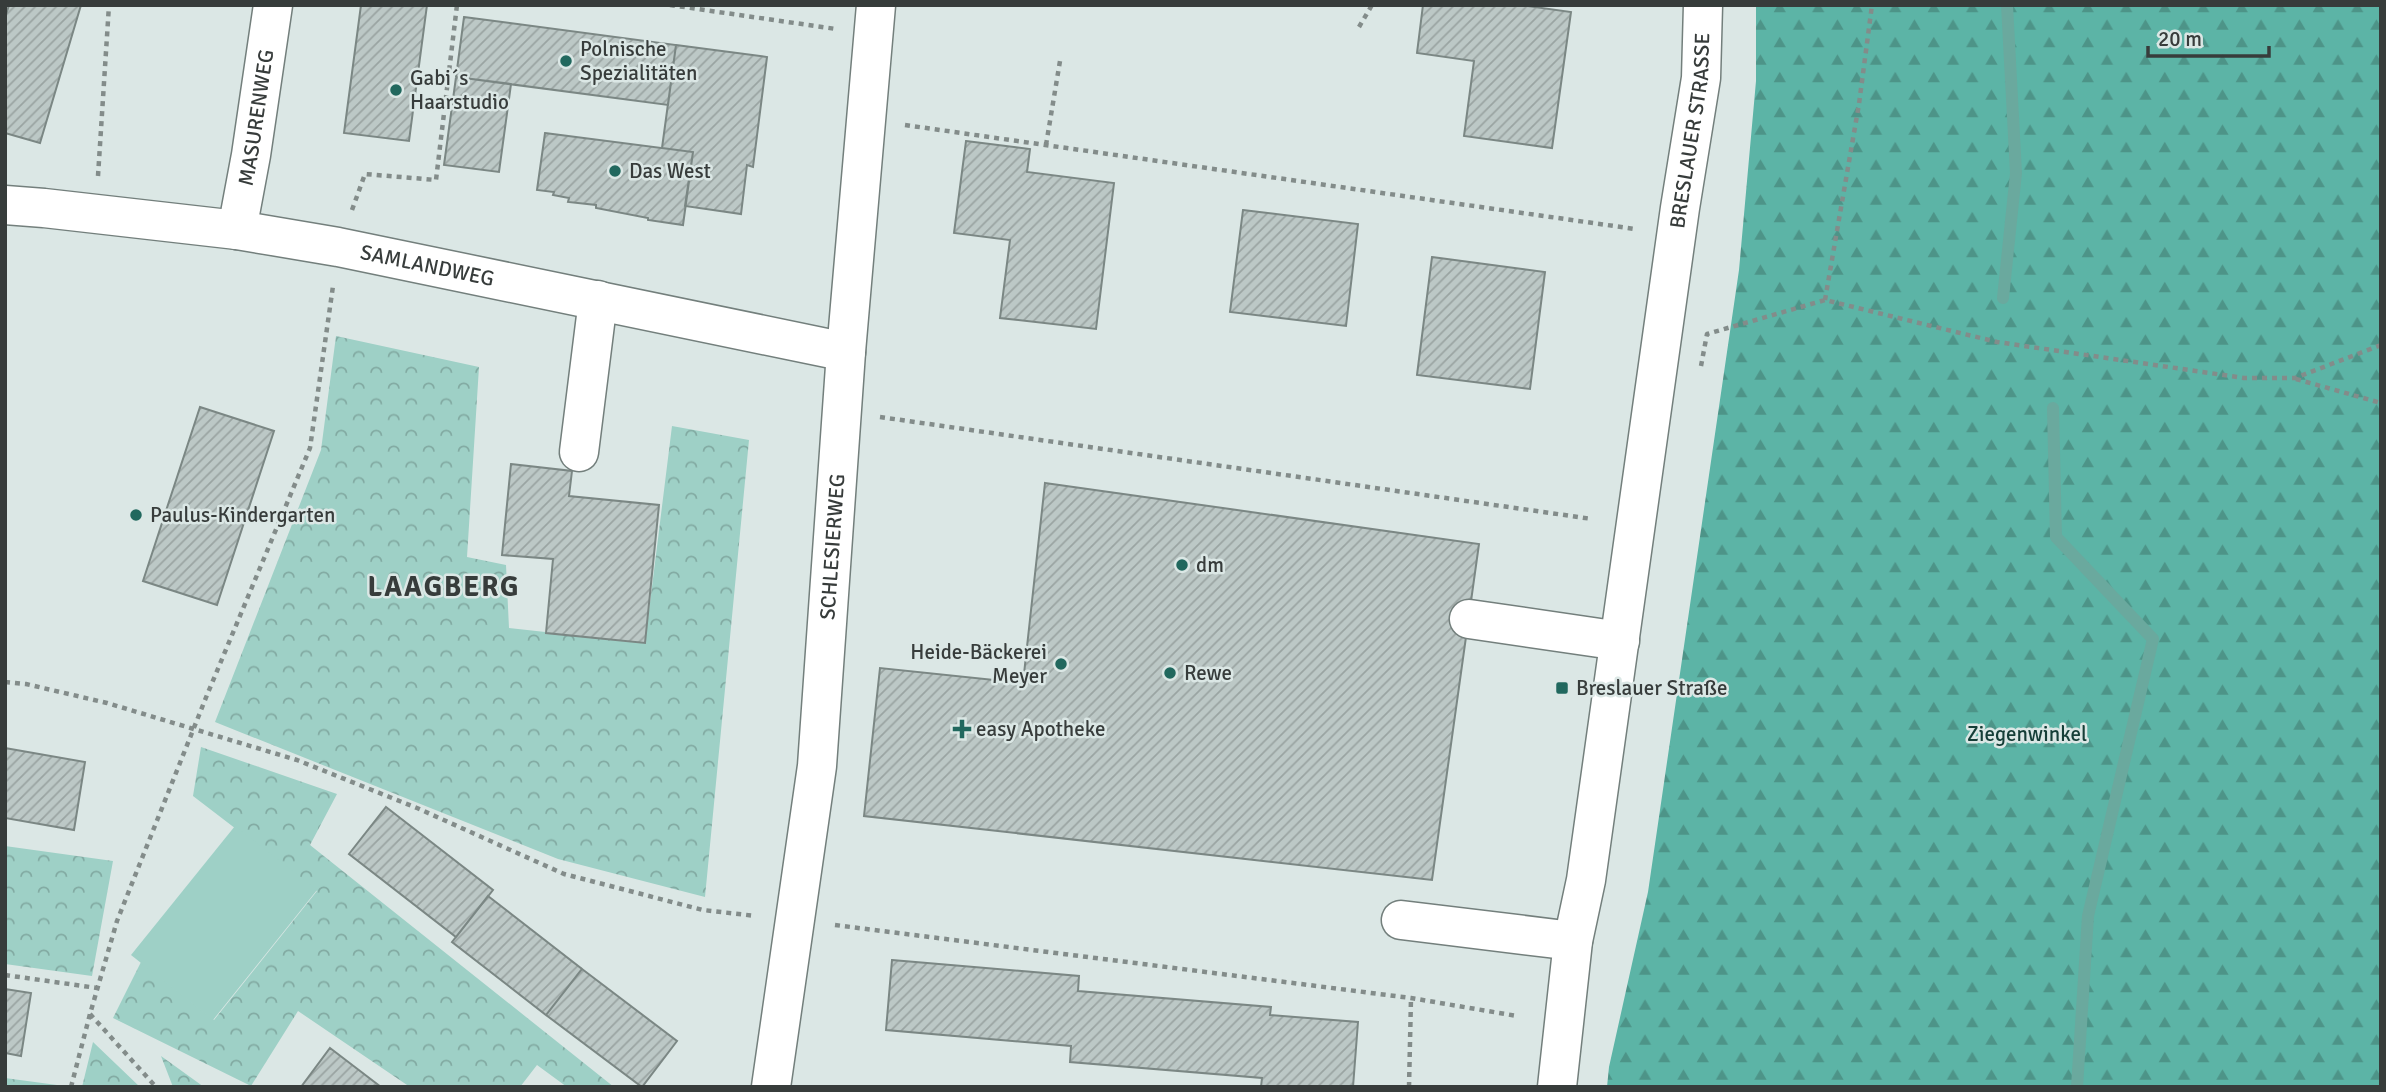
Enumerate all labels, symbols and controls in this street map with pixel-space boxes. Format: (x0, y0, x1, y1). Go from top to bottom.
scale bar (2148, 14, 2269, 58)
text: 20 m (2158, 26, 2202, 52)
street label: BRESLAUER STRASSE (1664, 32, 1715, 230)
place label: Polnische Spezialitäten (580, 36, 698, 86)
street label: MASURENWEG (233, 48, 279, 188)
marker: Polnische Spezialitäten (558, 53, 574, 69)
place label: Gabi´s Haarstudio (410, 65, 509, 115)
marker: Gabi´s Haarstudio (388, 82, 404, 98)
place label: Das West (629, 158, 711, 184)
marker: Das West (607, 163, 623, 179)
street label: SAMLANDWEG (358, 239, 497, 292)
street label: SCHLESIERWEG (814, 473, 850, 621)
place label: Paulus-Kindergarten (150, 502, 335, 528)
marker: Paulus-Kindergarten (128, 507, 144, 523)
place label: dm (1196, 552, 1224, 578)
marker: dm (1174, 557, 1190, 573)
district label: LAAGBERG (368, 570, 520, 604)
place label: Heide-Bäckerei Meyer (910, 639, 1047, 689)
marker: Heide-Bäckerei Meyer (1053, 656, 1069, 672)
place label: Rewe (1184, 660, 1232, 686)
marker: Rewe (1162, 665, 1178, 681)
place label: Breslauer Straße (1576, 675, 1727, 701)
marker: Breslauer Straße (1554, 680, 1570, 696)
place label: easy Apotheke (976, 716, 1105, 742)
marker: easy Apotheke (954, 721, 970, 737)
park label: Ziegenwinkel (1967, 721, 2087, 747)

